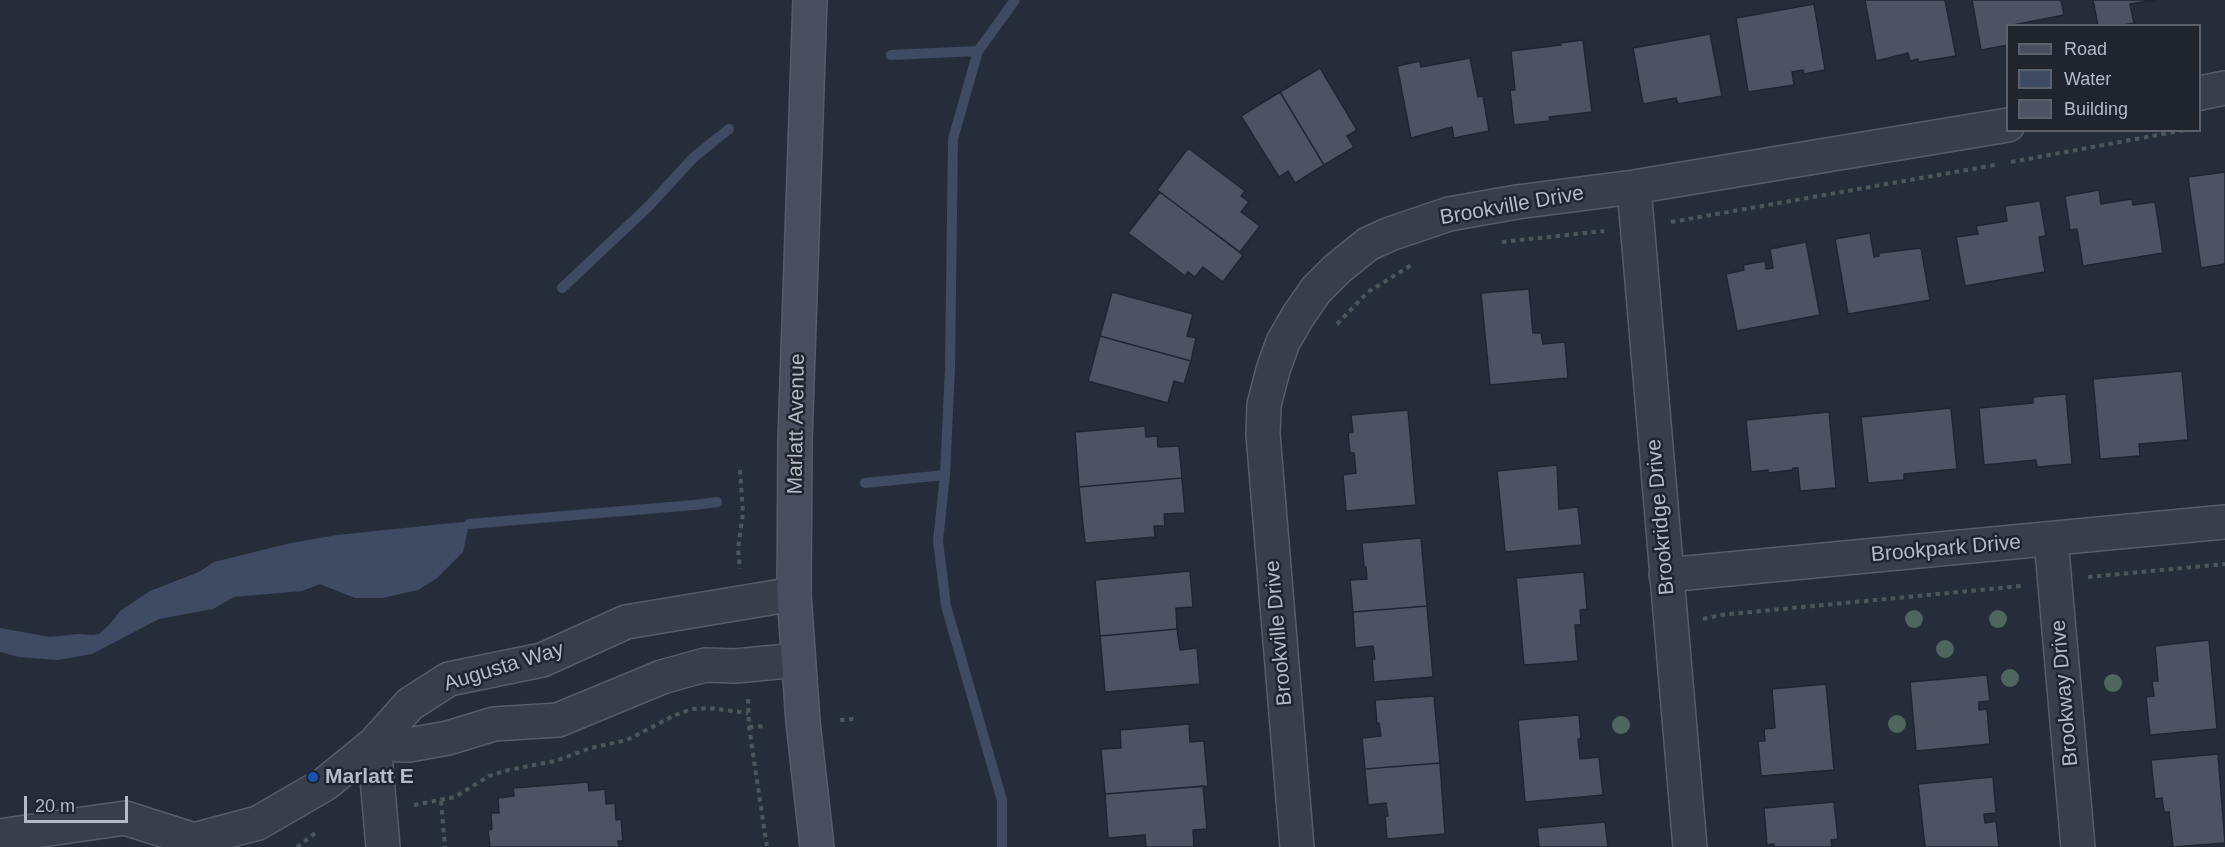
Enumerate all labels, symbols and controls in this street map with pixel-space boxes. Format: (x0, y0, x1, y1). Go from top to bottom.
legend (2006, 24, 2201, 132)
text: Road (2064, 39, 2107, 59)
text: Water (2064, 69, 2111, 89)
text: Building (2064, 99, 2128, 119)
street label: Brookville Drive (1438, 181, 1586, 231)
street label: Marlatt Avenue (783, 353, 811, 495)
street label: Brookridge Drive (1642, 438, 1680, 596)
street label: Brookpark Drive (1870, 530, 2022, 568)
street label: Brookville Drive (1260, 559, 1298, 707)
street label: Brookway Drive (2046, 619, 2084, 767)
street label: Augusta Way (441, 637, 567, 697)
place label: Marlatt E (325, 764, 414, 790)
marker: Marlatt E (306, 770, 320, 784)
scale bar (27, 784, 130, 822)
text: 20 m (35, 796, 75, 816)

